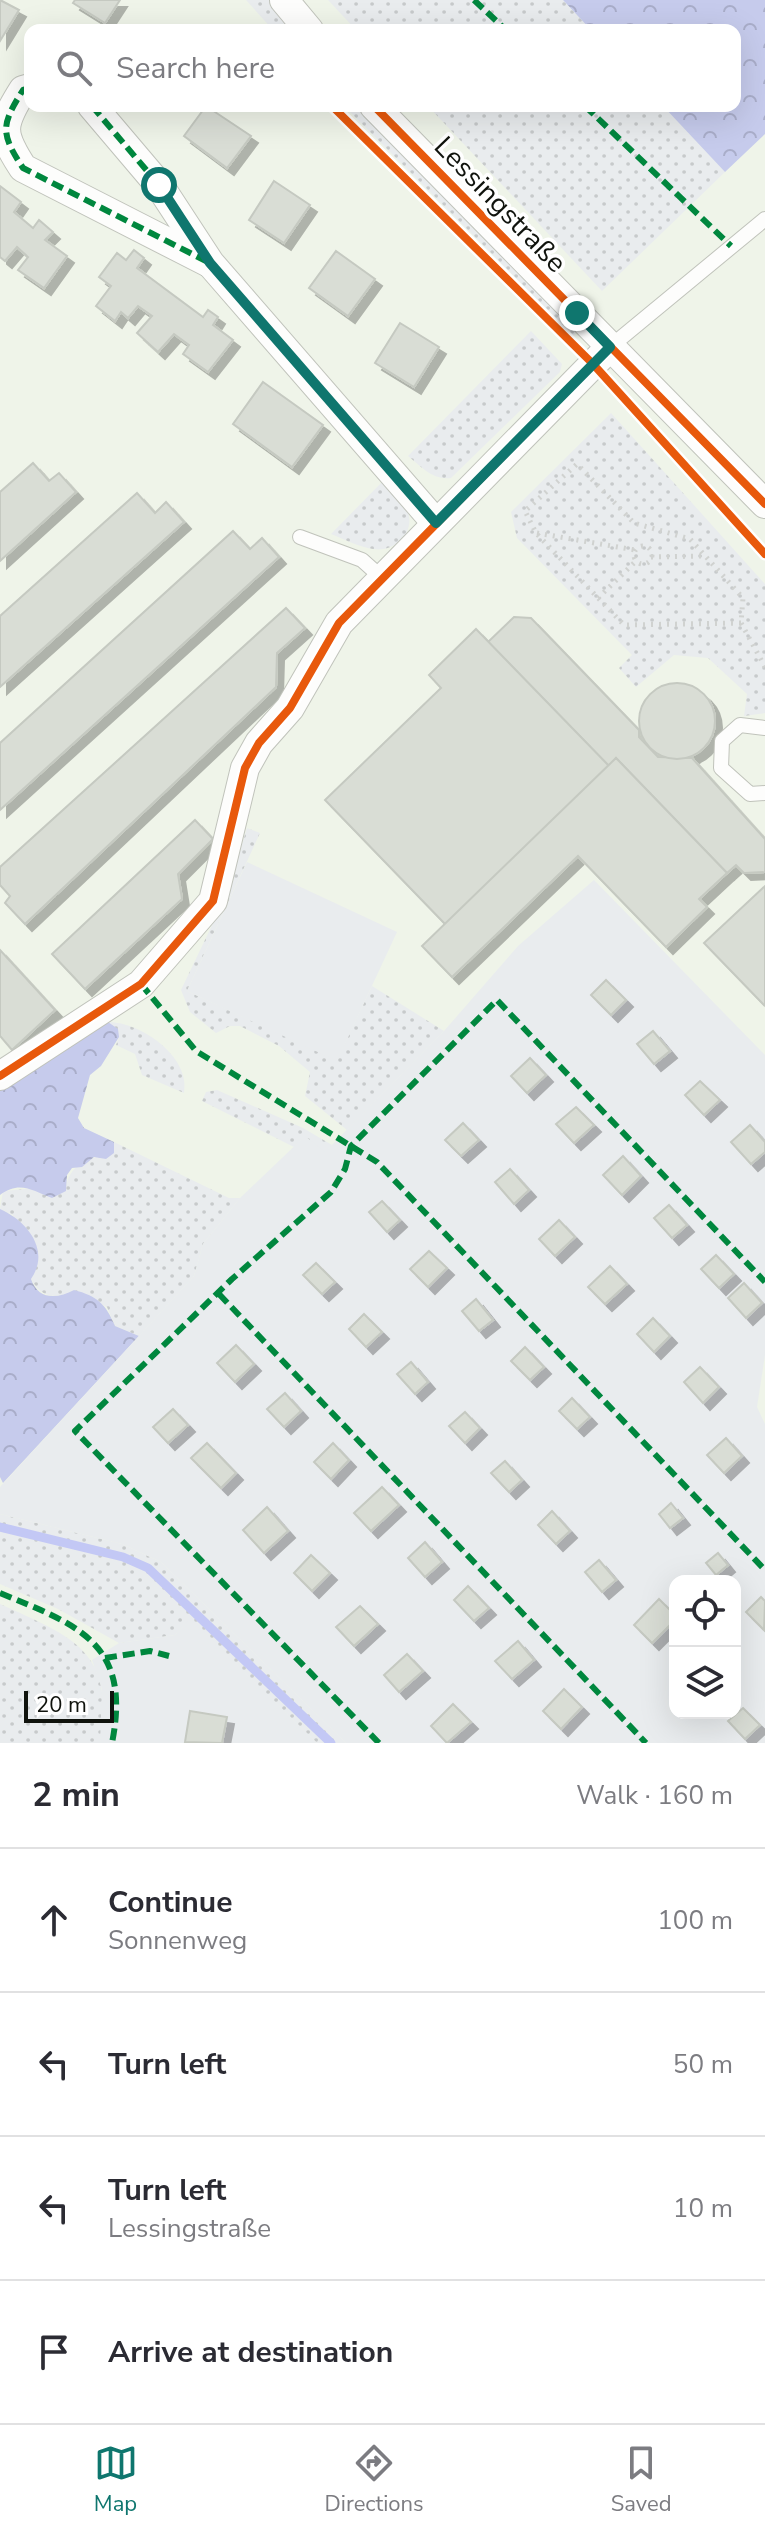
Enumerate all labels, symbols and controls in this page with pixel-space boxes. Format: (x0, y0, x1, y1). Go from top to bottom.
search box (24, 24, 741, 112)
icon: search (52, 46, 96, 90)
text: Search here (116, 48, 275, 89)
street label: Lessingstraße (426, 128, 575, 281)
route start (141, 167, 177, 203)
route end (559, 295, 595, 331)
map controls (669, 1575, 741, 1719)
button: locate (669, 1575, 741, 1647)
button: layers (669, 1647, 741, 1719)
scale bar (24, 1687, 114, 1723)
text: 20 m (36, 1690, 87, 1720)
text: 2 min (32, 1772, 120, 1818)
text: Walk · 160 m (576, 1778, 733, 1813)
text: Continue (108, 1882, 233, 1923)
icon: ahead (32, 1898, 76, 1942)
text: 100 m (657, 1903, 733, 1938)
text: Sonnenweg (108, 1923, 247, 1958)
icon: left (32, 2042, 76, 2086)
text: Turn left (108, 2044, 226, 2085)
text: 50 m (673, 2047, 733, 2082)
text: Turn left (108, 2170, 226, 2211)
icon: left (32, 2186, 76, 2230)
text: 10 m (673, 2191, 733, 2226)
text: Lessingstraße (108, 2211, 271, 2246)
icon: arrive (32, 2330, 76, 2374)
text: Arrive at destination (108, 2332, 393, 2373)
tab: Map (94, 2441, 138, 2519)
tab: Directions (325, 2441, 424, 2519)
tab: Saved (611, 2441, 671, 2519)

